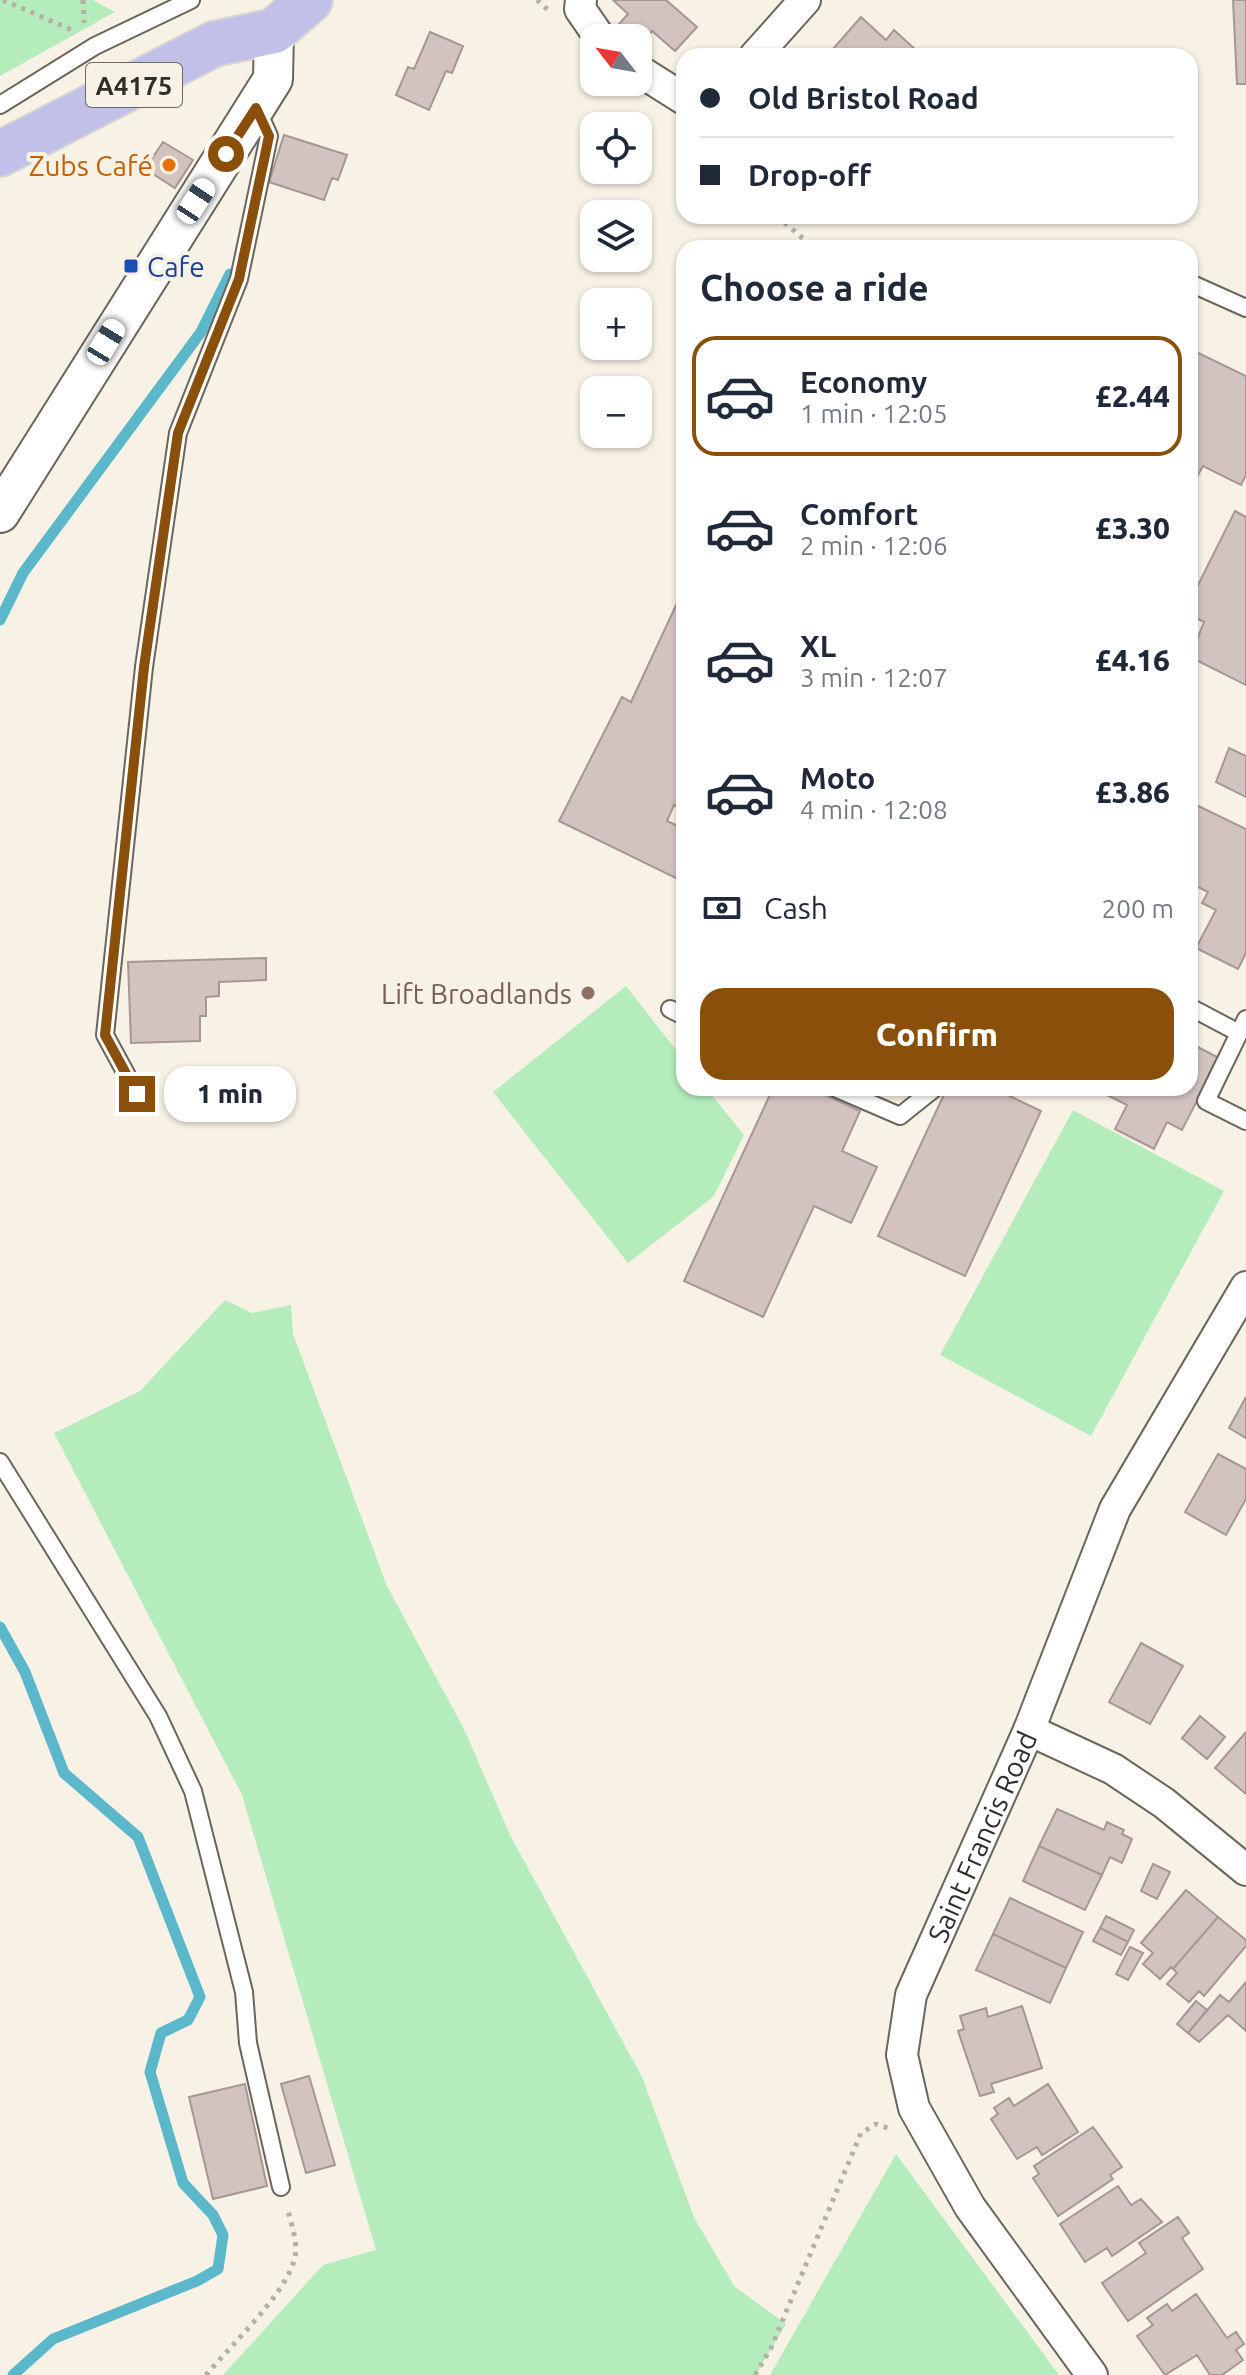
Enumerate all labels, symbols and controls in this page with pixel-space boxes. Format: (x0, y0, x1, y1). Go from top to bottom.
north arrow (580, 24, 652, 96)
map controls (580, 24, 652, 448)
road number: A4175 (86, 63, 182, 107)
text: Old Bristol Road (748, 81, 979, 115)
button: locate (580, 112, 652, 184)
route start (208, 136, 244, 172)
place label: Zubs Café (29, 150, 153, 181)
marker: Zubs Café (160, 156, 178, 174)
text: Drop-off (748, 158, 871, 192)
car (173, 174, 219, 228)
button: layers (580, 200, 652, 272)
place label: Cafe (147, 251, 205, 282)
marker: Cafe (122, 257, 140, 275)
text: Choose a ride (700, 267, 929, 308)
button: + (580, 288, 652, 360)
car (83, 315, 129, 369)
icon: car (704, 360, 776, 432)
text: Economy (800, 365, 927, 399)
button: − (580, 376, 652, 448)
text: £2.44 (1095, 379, 1170, 413)
text: 1 min · 12:05 (800, 399, 948, 428)
icon: car (704, 492, 776, 564)
text: Comfort (800, 497, 918, 531)
text: £3.30 (1095, 511, 1170, 545)
text: 2 min · 12:06 (800, 531, 948, 560)
icon: car (704, 624, 776, 696)
text: XL (800, 629, 836, 663)
text: £4.16 (1095, 643, 1170, 677)
text: 3 min · 12:07 (800, 663, 948, 692)
icon: car (704, 756, 776, 828)
text: Moto (800, 761, 875, 795)
text: £3.86 (1095, 775, 1170, 809)
text: 4 min · 12:08 (800, 795, 948, 824)
icon: cash (700, 886, 744, 930)
text: Cash (764, 891, 828, 925)
text: 200 m (1102, 894, 1174, 923)
place label: Lift Broadlands (381, 978, 572, 1009)
marker: Lift Broadlands (579, 984, 597, 1002)
button: Confirm (700, 988, 1174, 1080)
callout: 1 min (165, 1066, 297, 1122)
route end (119, 1076, 155, 1112)
text: 1 min (197, 1079, 263, 1108)
street label: Saint Francis Road (921, 1726, 1042, 1947)

